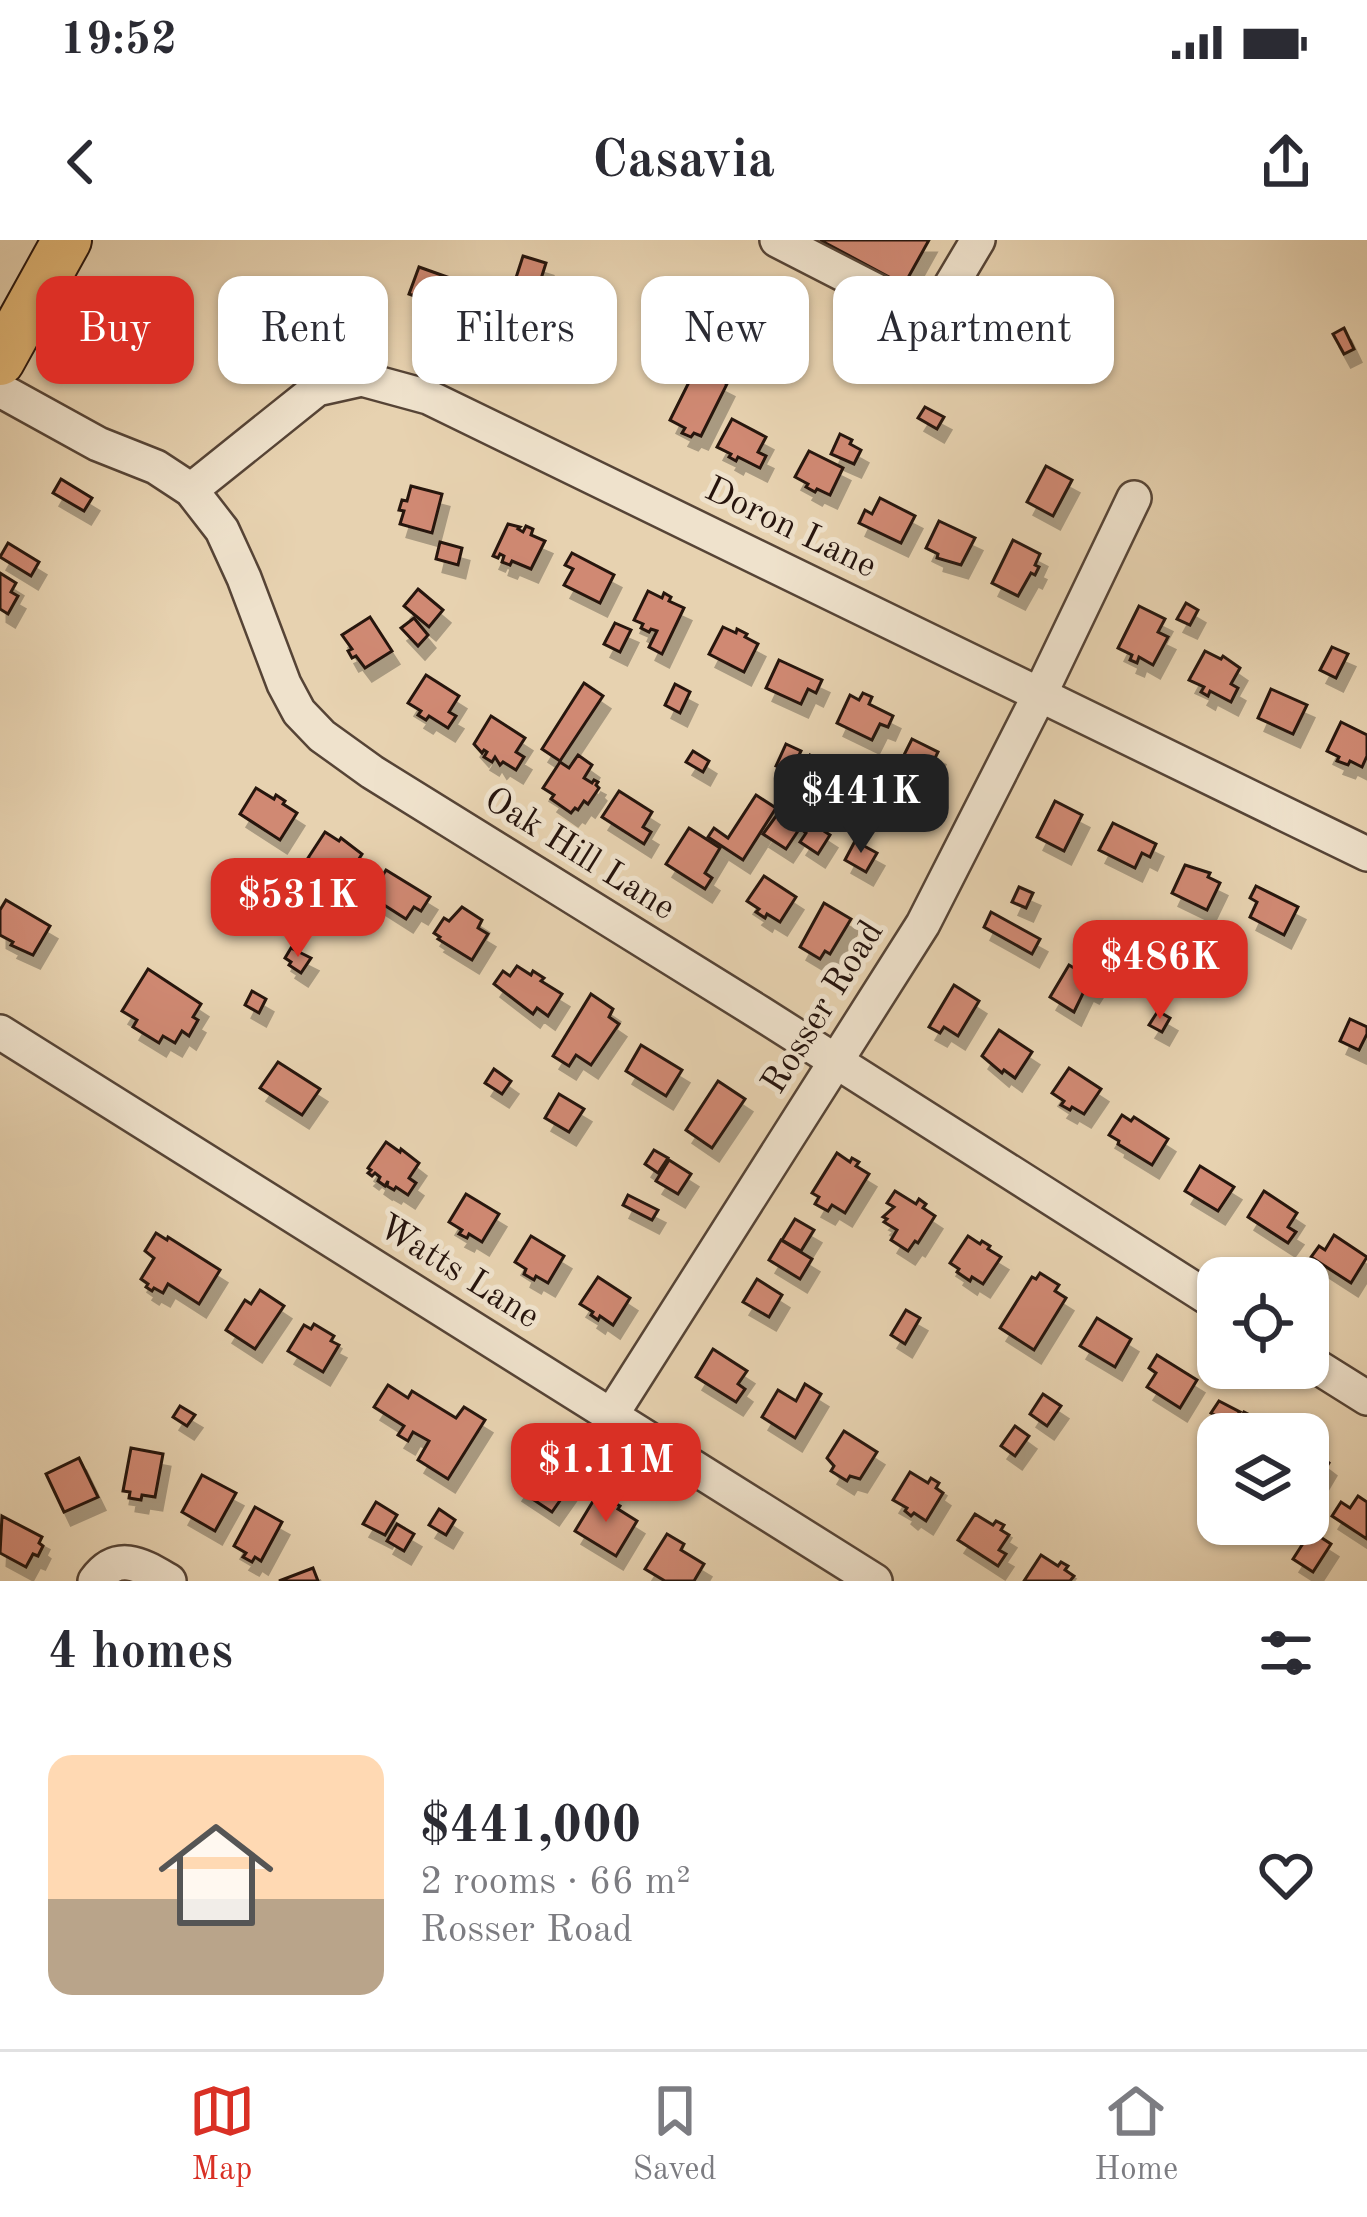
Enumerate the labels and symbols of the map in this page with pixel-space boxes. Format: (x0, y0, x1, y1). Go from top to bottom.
street label: Doron Lane (699, 472, 881, 586)
pin: $441K (777, 754, 945, 856)
street label: Oak Hill Lane (477, 782, 681, 928)
pin: $531K (214, 858, 382, 960)
street label: Rosser Road (757, 915, 891, 1101)
pin: $486K (1076, 920, 1244, 1022)
street label: Watts Lane (371, 1209, 545, 1337)
pin: $1.11M (508, 1423, 704, 1525)

